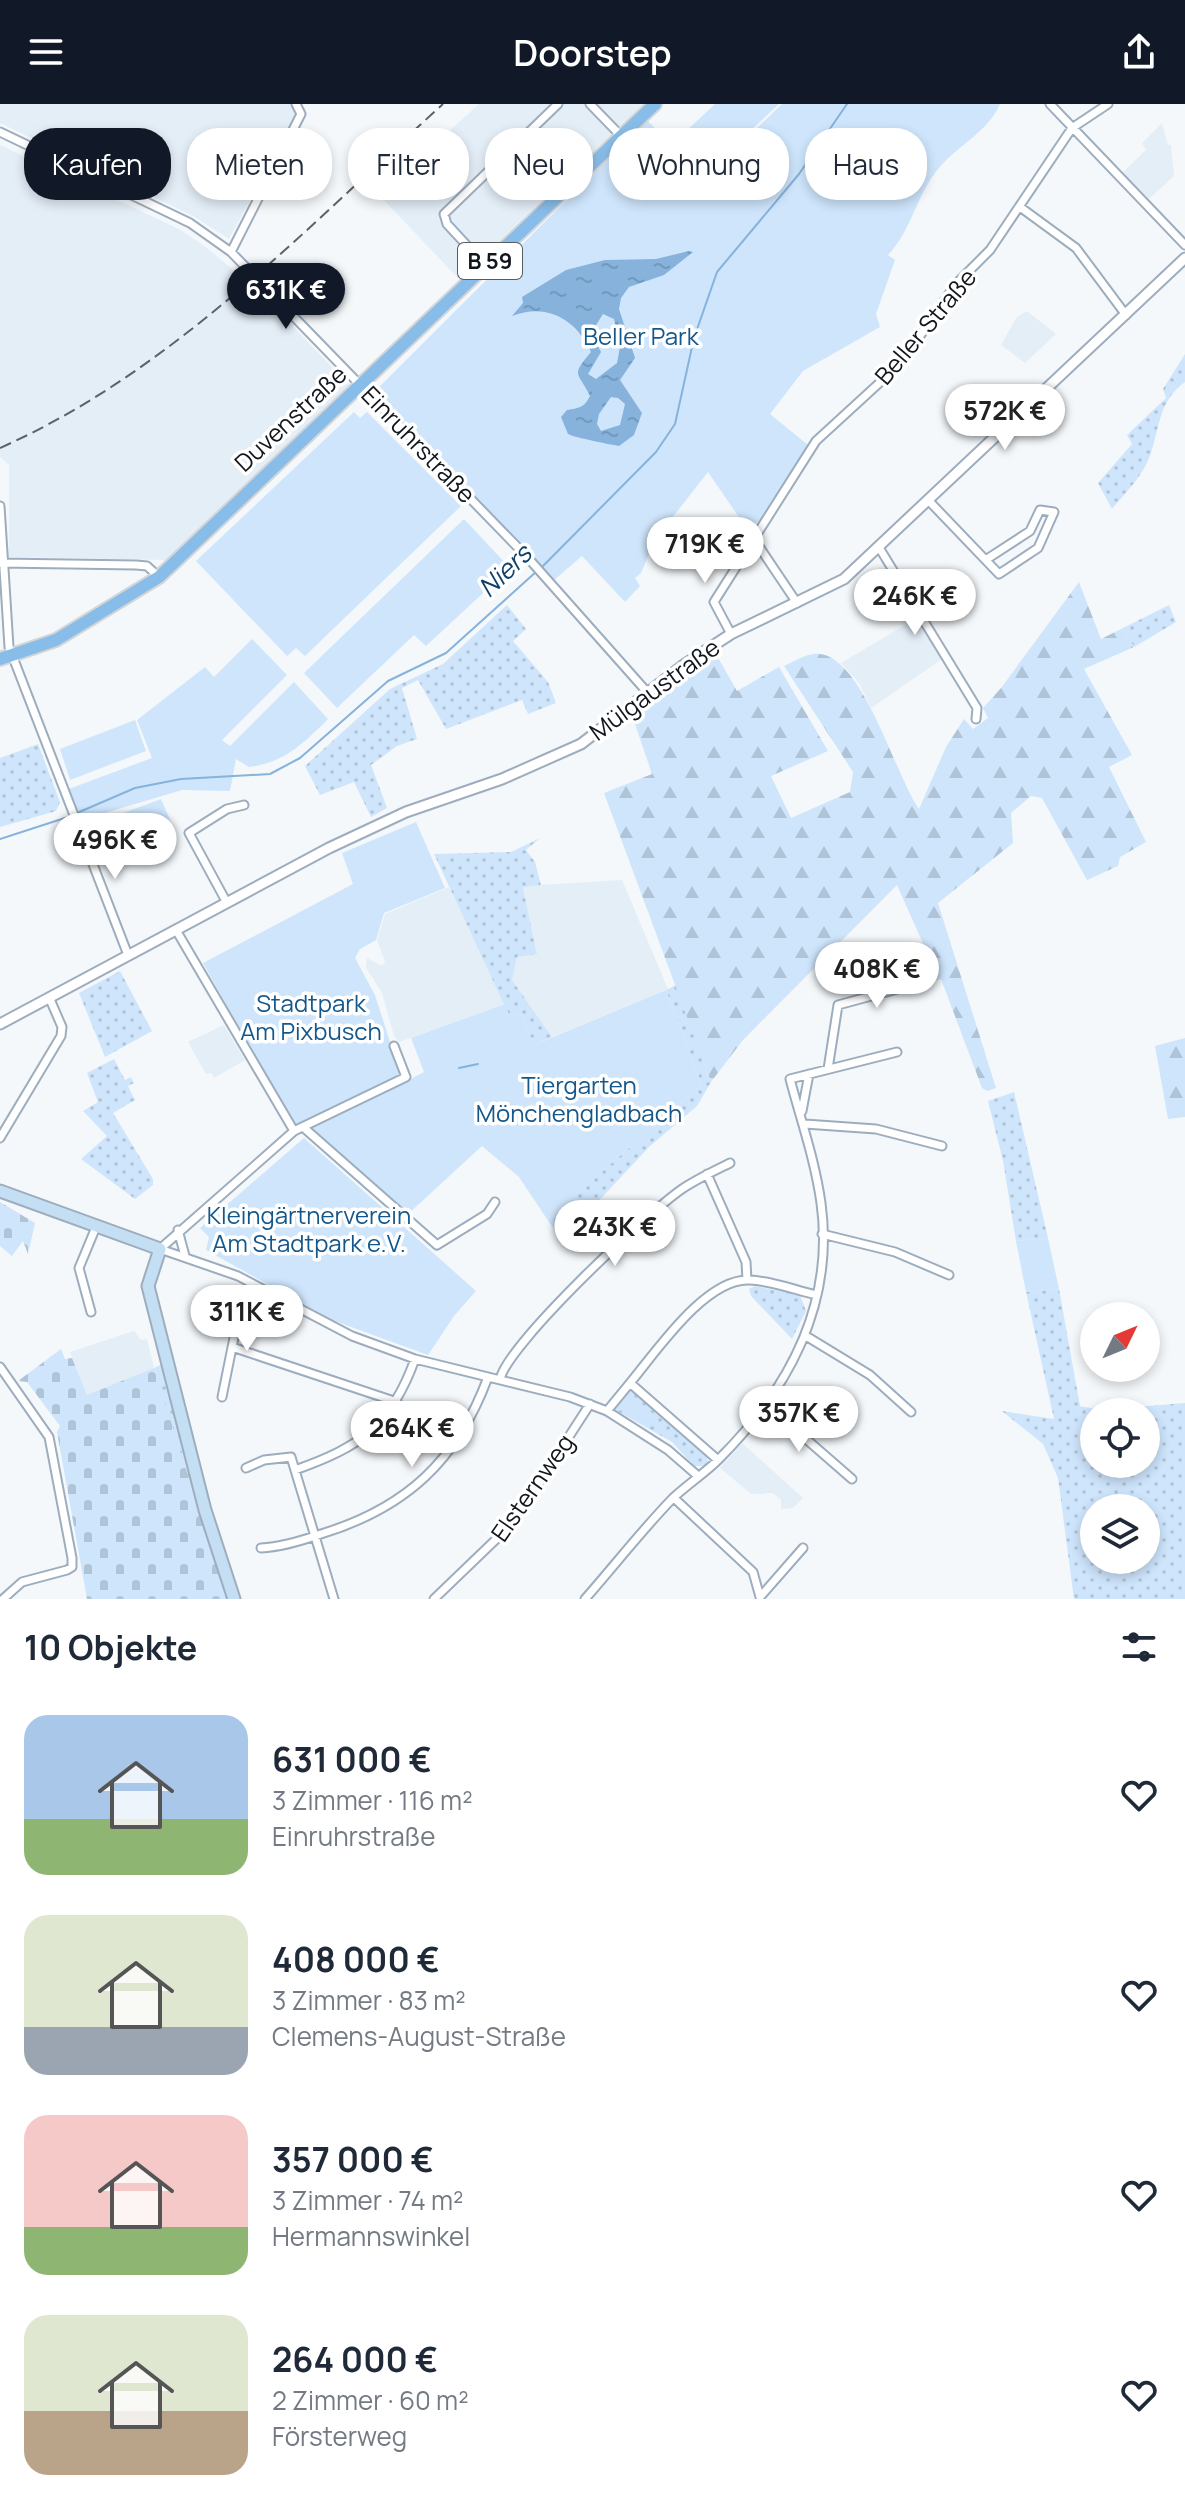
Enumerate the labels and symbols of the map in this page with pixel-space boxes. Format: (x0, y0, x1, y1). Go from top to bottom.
road number: B 59 (458, 243, 522, 279)
street label: Beller Straße (867, 261, 983, 391)
pin: 631K € (221, 263, 351, 331)
park label: Beller Park (583, 319, 700, 352)
street label: Duvenstraße (227, 357, 353, 478)
street label: Einruhrstraße (355, 378, 483, 510)
pin: 572K € (940, 384, 1070, 452)
pin: 719K € (640, 517, 770, 585)
water label: Niers (470, 534, 541, 605)
pin: 246K € (850, 569, 980, 637)
street label: Mülgaustraße (582, 630, 726, 747)
pin: 496K € (50, 813, 180, 881)
pin: 408K € (812, 942, 942, 1010)
park label: Stadtpark Am Pixbusch (240, 986, 382, 1047)
park label: Tiergarten Mönchengladbach (476, 1068, 682, 1129)
park label: Kleingärtnerverein Am Stadtpark e.V. (207, 1198, 411, 1259)
pin: 243K € (550, 1200, 680, 1268)
pin: 311K € (182, 1285, 312, 1353)
north arrow (1080, 1302, 1160, 1382)
pin: 357K € (734, 1386, 864, 1454)
pin: 264K € (347, 1401, 477, 1469)
street label: Elsternweg (483, 1427, 581, 1547)

